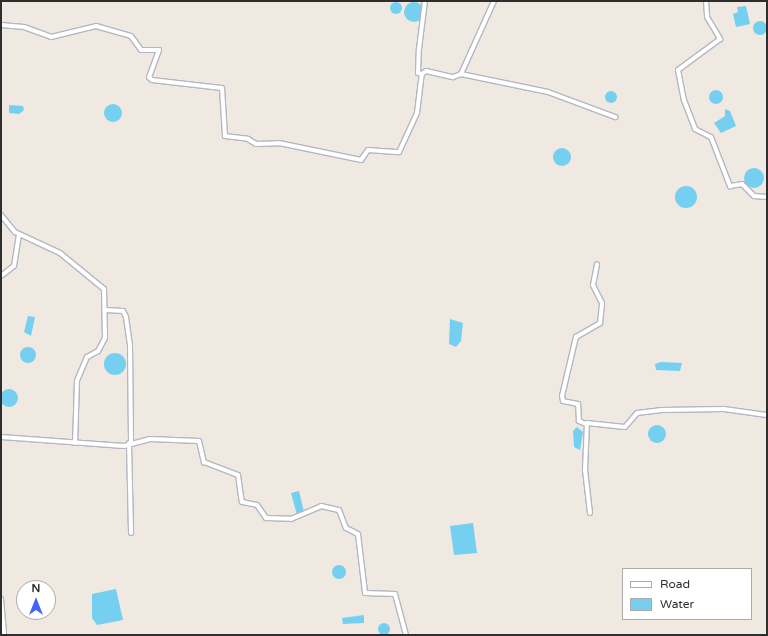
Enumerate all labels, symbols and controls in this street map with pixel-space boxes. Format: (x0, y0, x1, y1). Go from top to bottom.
legend (622, 568, 752, 620)
text: Road (660, 577, 690, 591)
north arrow (16, 580, 56, 620)
text: N (32, 582, 40, 595)
text: Water (660, 597, 694, 611)

